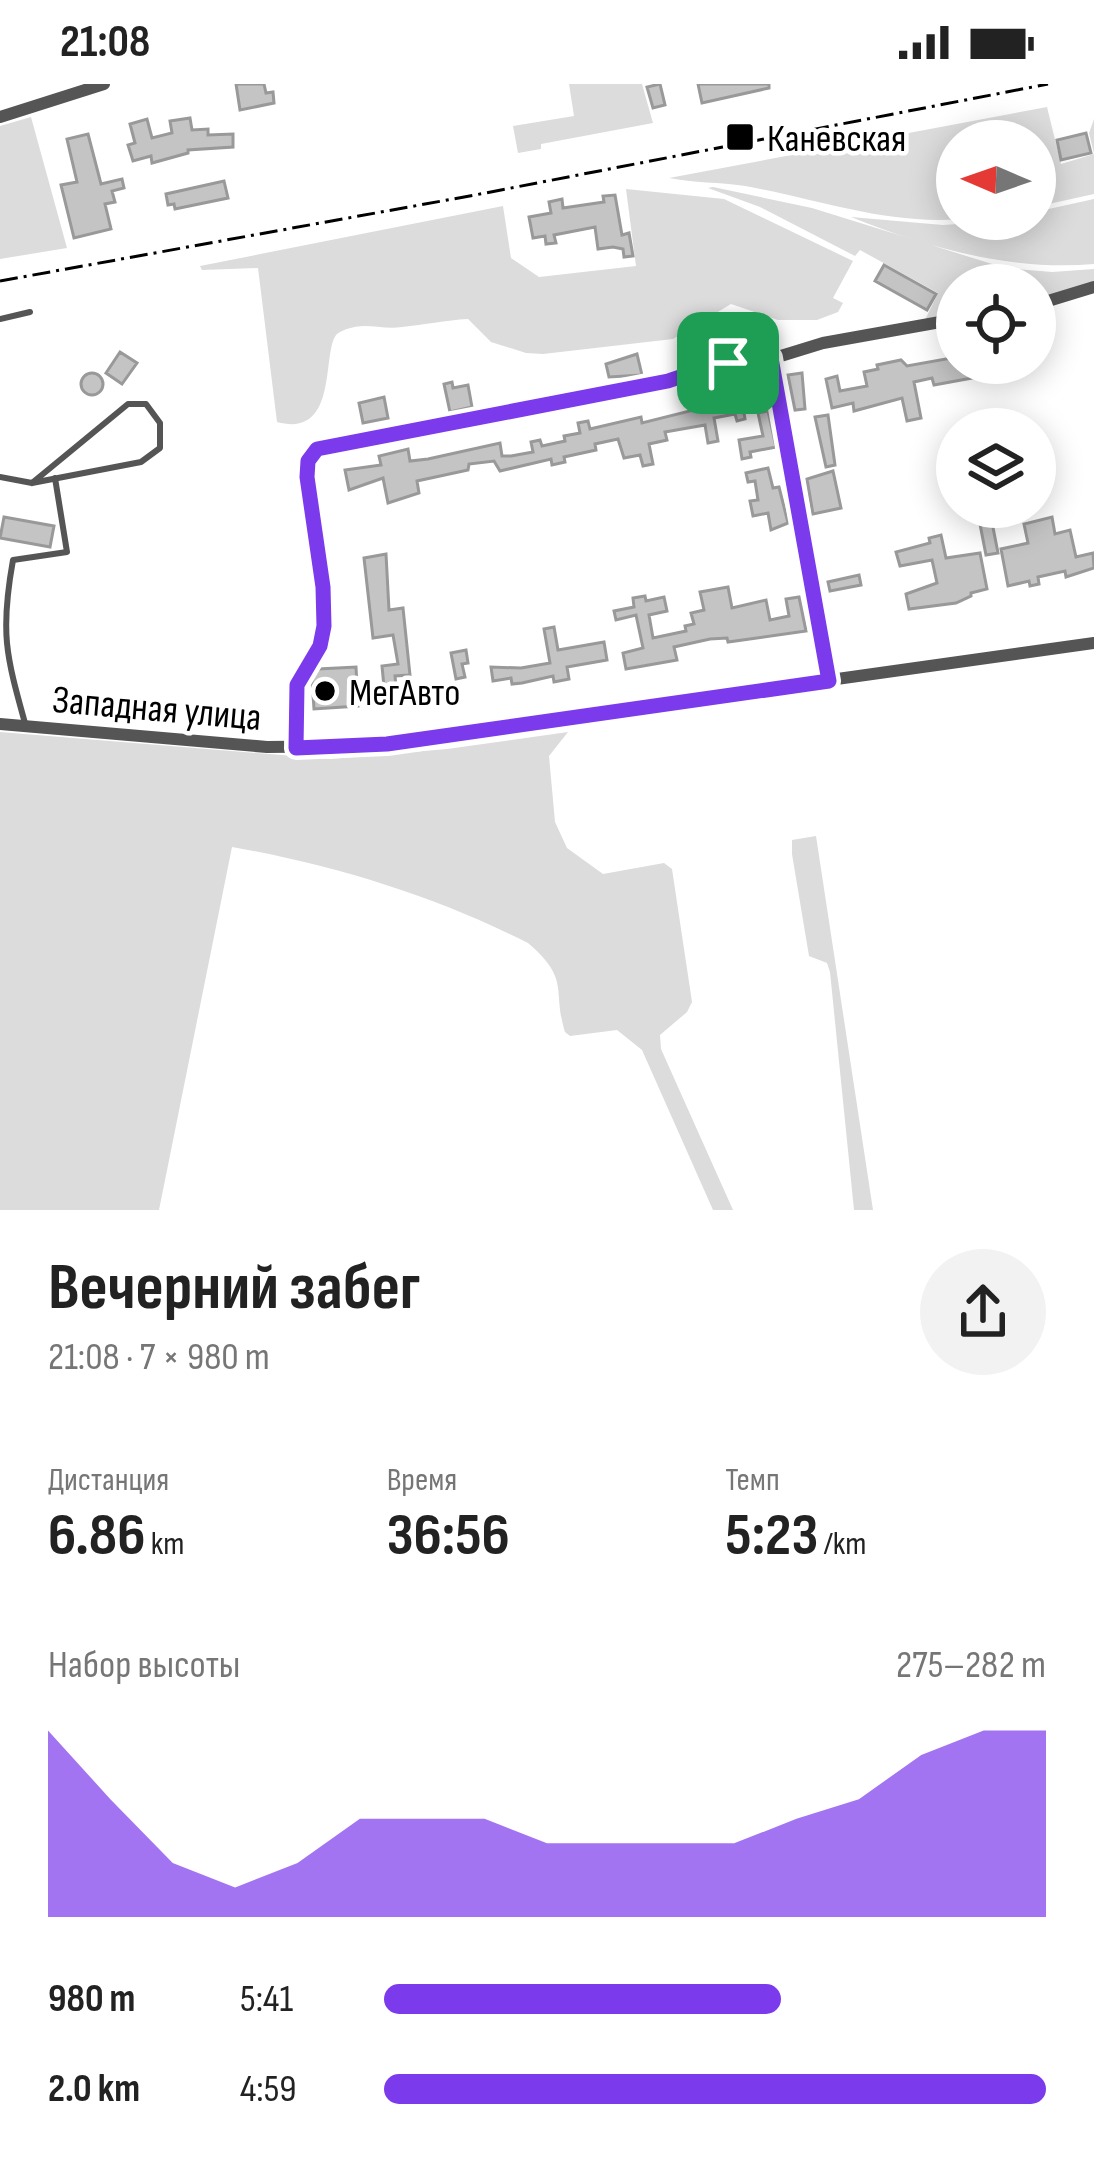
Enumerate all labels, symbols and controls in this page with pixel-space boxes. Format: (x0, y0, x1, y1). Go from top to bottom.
text: 21:08 (60, 15, 150, 70)
place label: Каневская (767, 116, 906, 163)
north arrow (936, 120, 1056, 240)
map controls (936, 120, 1056, 528)
marker: Каневская (724, 121, 756, 153)
button: locate (936, 264, 1056, 384)
pin (677, 312, 779, 414)
icon: arrive (695, 330, 761, 396)
button: layers (936, 408, 1056, 528)
place label: МегАвто (349, 670, 460, 717)
street label: Западная улица (50, 677, 263, 742)
marker: МегАвто (312, 678, 338, 704)
text: Вечерний забег (48, 1249, 420, 1328)
button: share (920, 1249, 1046, 1375)
text: 21:08 · 7 × 980 m (48, 1334, 270, 1381)
text: Дистанция (48, 1460, 169, 1500)
text: Время (387, 1460, 457, 1500)
text: Темп (725, 1460, 780, 1500)
text: 6.86 (48, 1500, 145, 1572)
text: 36:56 (387, 1500, 510, 1572)
text: 5:23 (725, 1500, 818, 1572)
text: km (145, 1524, 184, 1564)
text: /km (818, 1524, 866, 1564)
text: Набор высоты (48, 1642, 240, 1689)
text: 275–282 m (896, 1642, 1046, 1689)
text: 980 m (48, 1976, 135, 2023)
text: 5:41 (240, 1976, 293, 2023)
text: 2.0 km (48, 2066, 140, 2113)
text: 4:59 (240, 2066, 297, 2113)

